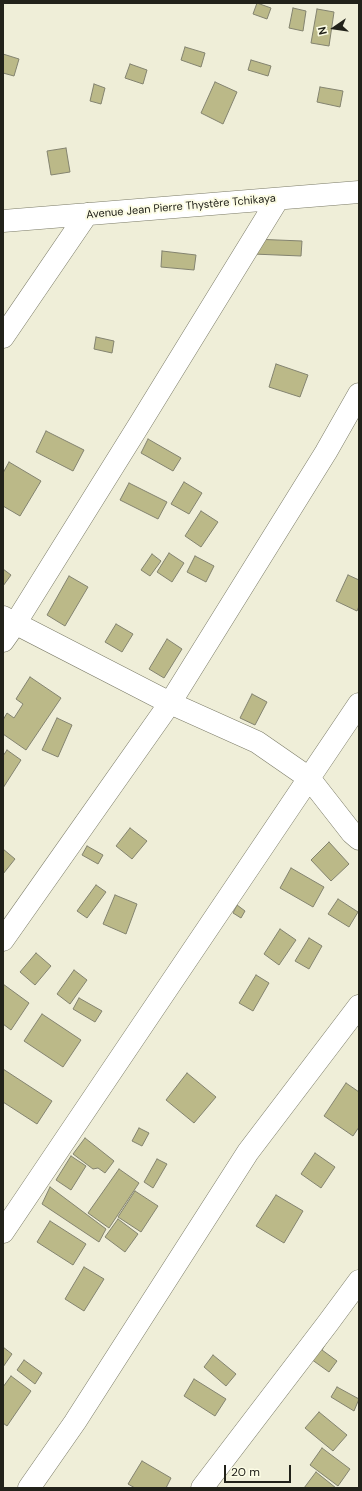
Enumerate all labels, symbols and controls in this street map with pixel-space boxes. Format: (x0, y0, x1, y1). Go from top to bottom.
north arrow (314, 8, 354, 48)
text: N (315, 25, 330, 36)
street label: Avenue Jean Pierre Thystère Tchikaya (86, 192, 276, 222)
scale bar (226, 1457, 293, 1483)
text: 20 m (231, 1464, 260, 1480)

